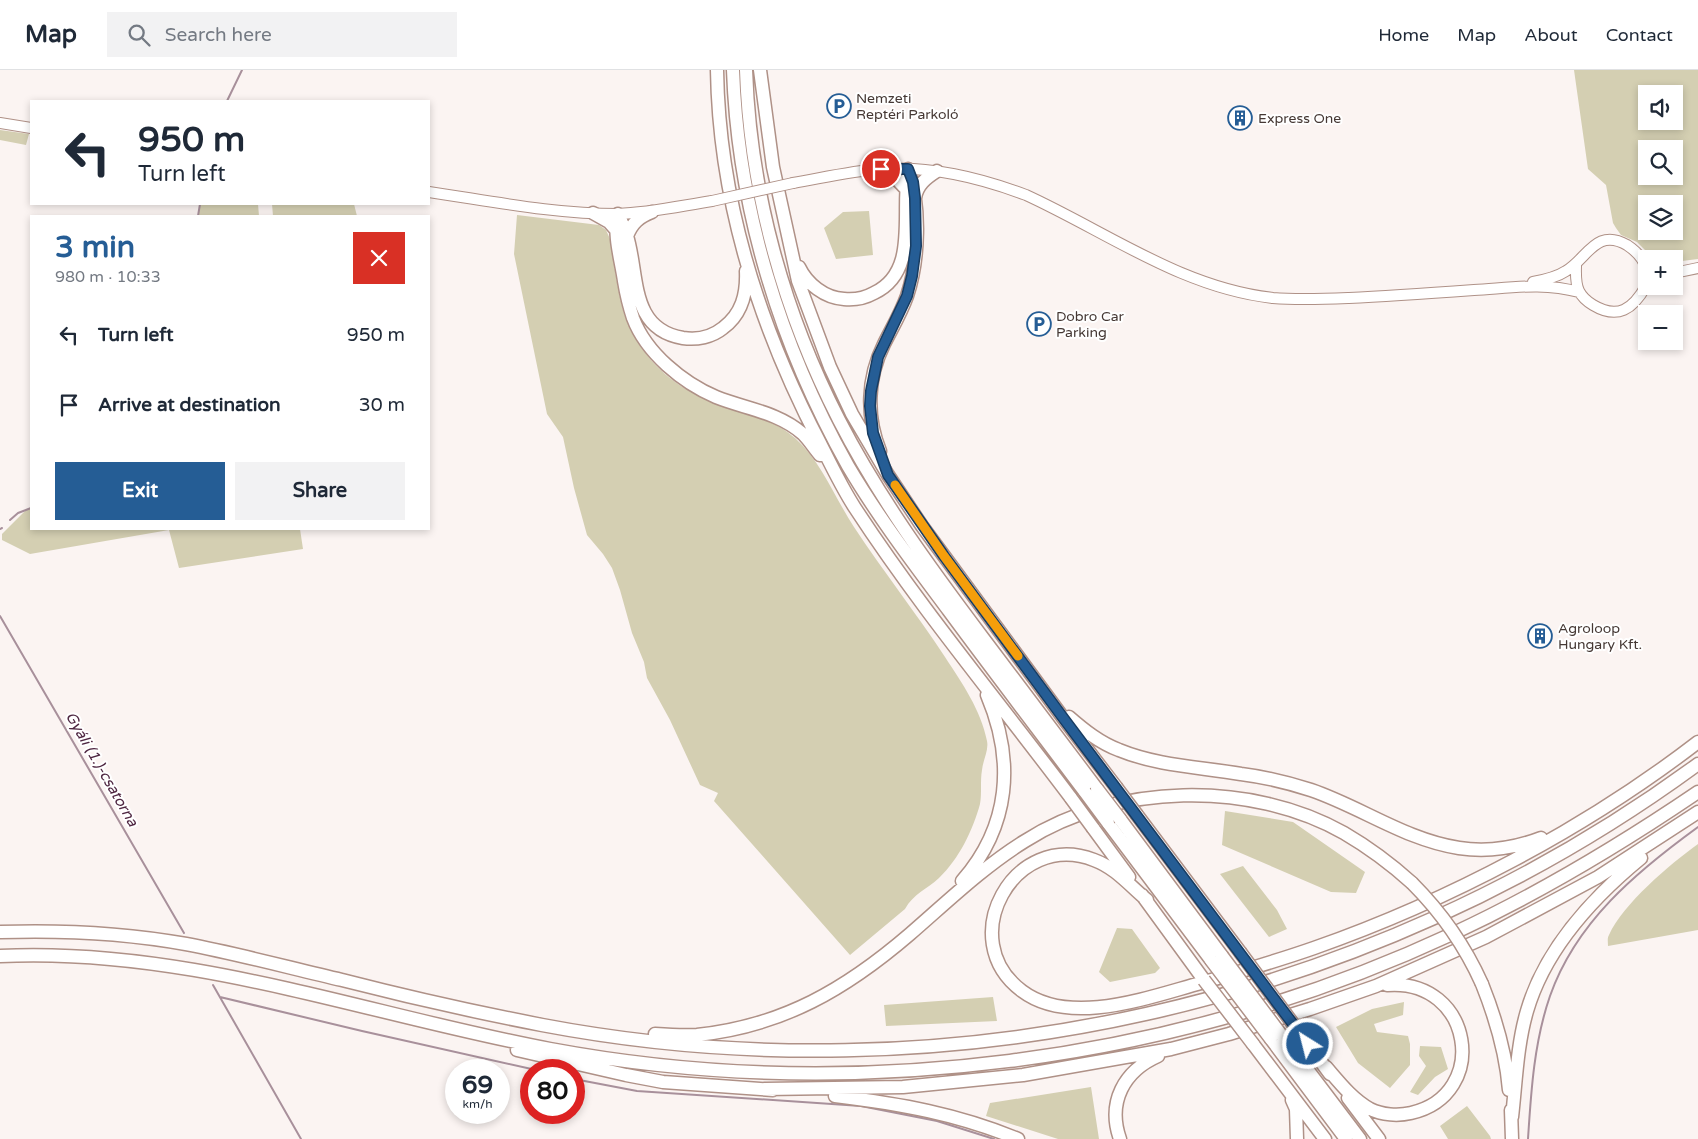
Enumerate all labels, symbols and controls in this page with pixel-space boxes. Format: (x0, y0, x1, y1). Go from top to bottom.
search box (107, 12, 457, 57)
text: Map (25, 20, 77, 49)
icon: search (125, 21, 153, 49)
text: Search here (165, 24, 272, 46)
text: Home (1378, 24, 1429, 46)
text: Map (1457, 24, 1496, 46)
text: About (1524, 24, 1578, 46)
text: Contact (1606, 24, 1673, 46)
map controls (1638, 85, 1683, 350)
button: sound (1638, 85, 1683, 130)
place label: Nemzeti Reptéri Parkoló (856, 90, 959, 123)
parking icon: Nemzeti Reptéri Parkoló (826, 93, 852, 119)
building icon: Express One (1227, 105, 1253, 131)
place label: Express One (1258, 110, 1341, 127)
text: 950 m (138, 119, 245, 161)
icon: left (55, 120, 120, 185)
button: search (1638, 140, 1683, 185)
pin (860, 148, 902, 190)
icon: arrive (867, 155, 895, 183)
text: Turn left (138, 161, 226, 187)
button: layers (1638, 195, 1683, 240)
text: 3 min (55, 229, 135, 266)
button: close (353, 232, 405, 284)
button: + (1638, 250, 1683, 295)
text: 980 m · 10:33 (55, 267, 161, 287)
button: − (1638, 305, 1683, 350)
place label: Dobro Car Parking (1056, 308, 1124, 341)
parking icon: Dobro Car Parking (1026, 311, 1052, 337)
icon: left (55, 321, 83, 349)
text: Turn left (98, 324, 174, 346)
text: 950 m (347, 324, 405, 346)
icon: arrive (55, 391, 83, 419)
text: Arrive at destination (98, 394, 281, 416)
text: 30 m (359, 394, 405, 416)
button: Exit (55, 462, 225, 520)
button: Share (235, 462, 405, 520)
place label: Agroloop Hungary Kft. (1558, 620, 1642, 653)
building icon: Agroloop Hungary Kft. (1527, 623, 1553, 649)
water label: Gyáli (1.)-csatorna (62, 708, 142, 830)
position arrow (1281, 1017, 1333, 1069)
speed limit sign: 80 (520, 1059, 585, 1124)
text: 69 (462, 1070, 493, 1100)
text: km/h (462, 1097, 493, 1111)

